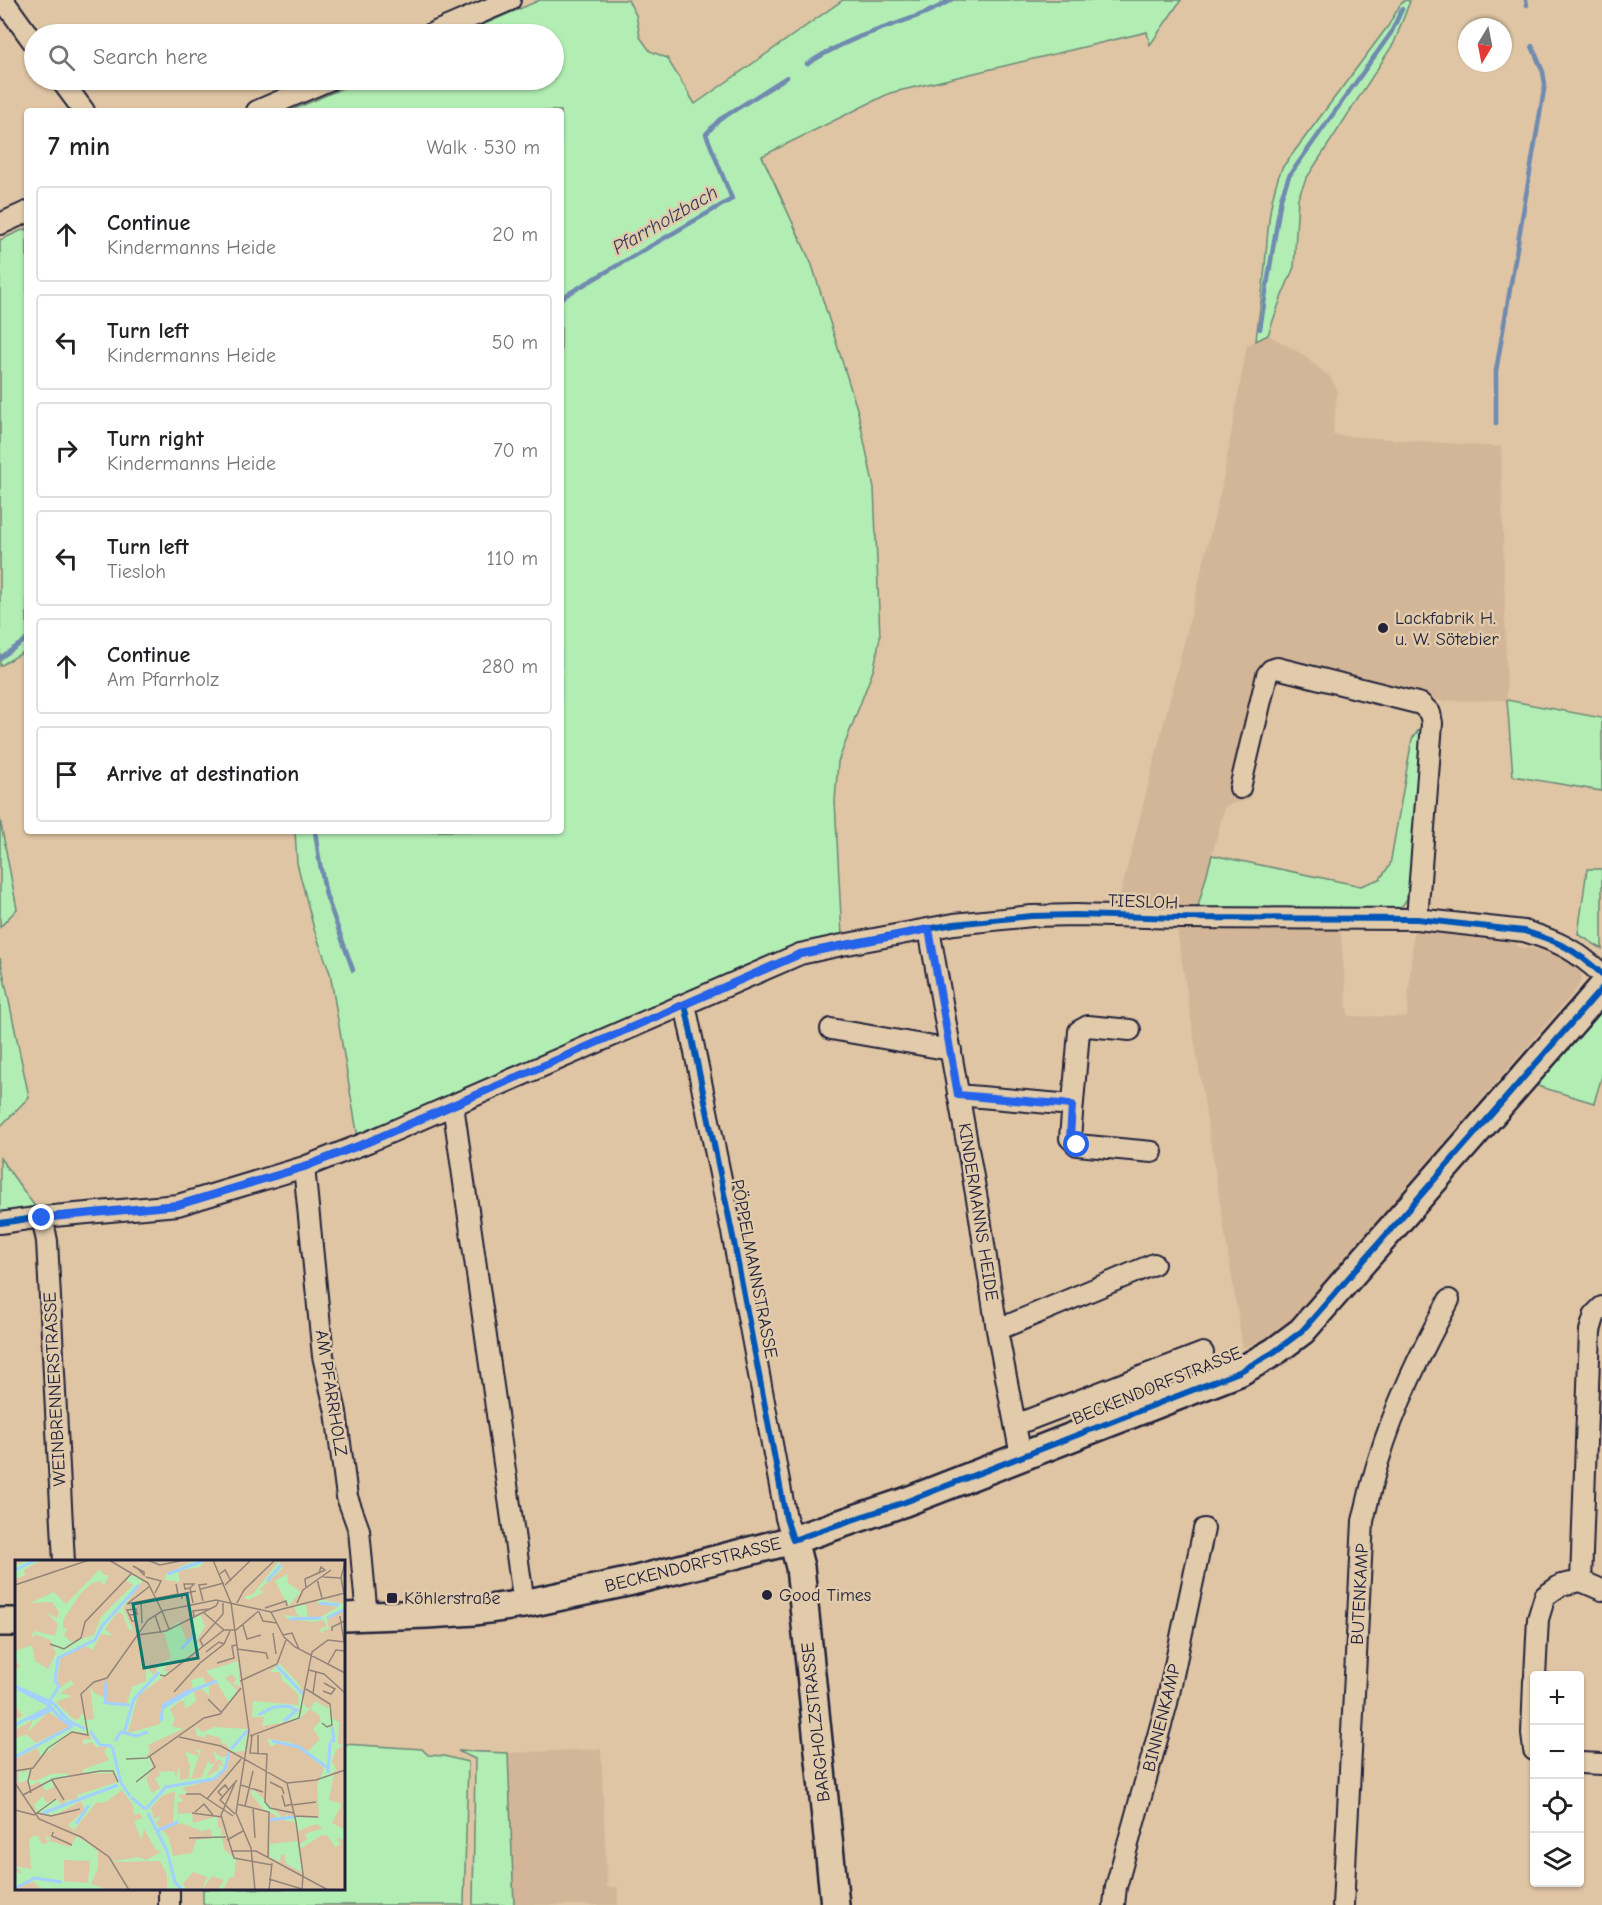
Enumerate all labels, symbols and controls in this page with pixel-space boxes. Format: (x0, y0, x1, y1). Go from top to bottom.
north arrow (1458, 18, 1512, 72)
search box (24, 24, 564, 90)
icon: search (45, 41, 78, 74)
text: Search here (93, 44, 208, 70)
text: 7 min (48, 132, 110, 162)
text: Walk · 530 m (426, 136, 540, 159)
water label: Pfarrholzbach (608, 181, 722, 259)
text: Continue (107, 210, 190, 236)
icon: ahead (50, 218, 83, 251)
text: 20 m (492, 223, 538, 246)
text: Kindermanns Heide (107, 236, 276, 259)
text: Turn left (107, 318, 189, 344)
icon: left (50, 326, 83, 359)
text: 50 m (492, 331, 538, 354)
text: Kindermanns Heide (107, 344, 276, 367)
text: Turn right (107, 426, 204, 452)
icon: right (50, 434, 83, 467)
text: 70 m (493, 439, 538, 462)
text: Kindermanns Heide (107, 452, 276, 475)
text: Turn left (107, 534, 189, 560)
icon: left (50, 542, 83, 575)
text: 110 m (487, 547, 538, 570)
text: Tiesloh (107, 560, 166, 583)
place label: Lackfabrik H. u. W. Sötebier (1395, 608, 1500, 650)
marker: Lackfabrik H. u. W. Sötebier (1376, 621, 1390, 635)
text: Continue (107, 642, 190, 668)
icon: ahead (50, 650, 83, 683)
text: 280 m (482, 655, 538, 678)
text: Am Pfarrholz (107, 668, 219, 691)
icon: arrive (50, 758, 83, 791)
text: Arrive at destination (107, 761, 299, 787)
street label: TIESLOH (1108, 890, 1178, 914)
street label: KINDERMANNS HEIDE (954, 1121, 1002, 1303)
route start (1063, 1131, 1089, 1157)
street label: PÖPPELMANNSTRASSE (726, 1178, 782, 1361)
route end (28, 1204, 54, 1230)
street label: WEINBRENNERSTRASSE (39, 1291, 71, 1487)
street label: AM PFARRHOLZ (311, 1328, 351, 1458)
street label: BECKENDORFSTRASSE (1069, 1342, 1245, 1430)
street label: BECKENDORFSTRASSE (603, 1533, 783, 1597)
street label: BUTENKAMP (1347, 1543, 1373, 1645)
inset map (15, 1560, 345, 1890)
place label: Good Times (779, 1585, 871, 1606)
place label: Köhlerstraße (404, 1588, 501, 1609)
marker: Good Times (760, 1588, 774, 1602)
marker: Köhlerstraße (385, 1591, 399, 1605)
street label: BARGHOLZSTRASSE (797, 1641, 835, 1803)
street label: BINNENKAMP (1138, 1662, 1186, 1774)
map controls (1530, 1671, 1584, 1887)
button: + (1530, 1671, 1584, 1725)
button: − (1530, 1725, 1584, 1779)
button: locate (1530, 1779, 1584, 1833)
button: layers (1530, 1833, 1584, 1887)

